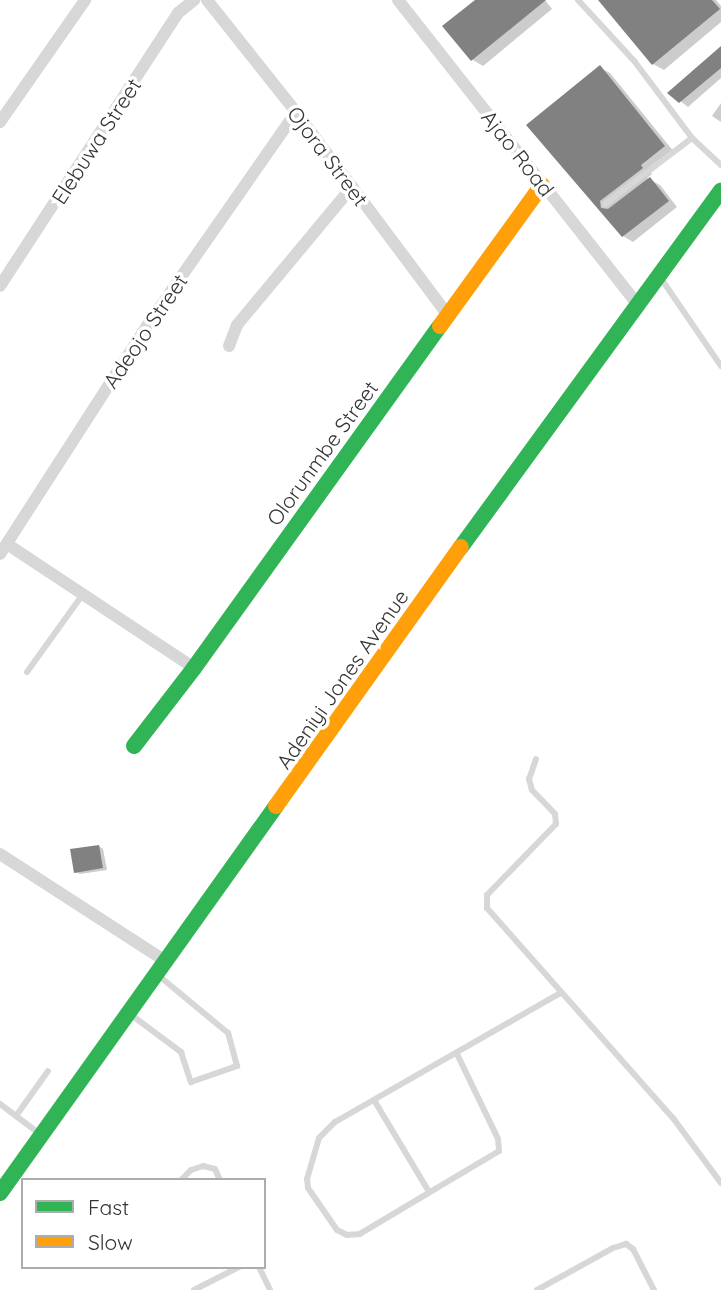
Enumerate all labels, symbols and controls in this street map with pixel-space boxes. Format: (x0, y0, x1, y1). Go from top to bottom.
street label: Elebuwa Street (46, 73, 146, 209)
street label: Ojora Street (282, 101, 374, 211)
street label: Ajao Road (477, 105, 559, 201)
street label: Adeojo Street (98, 269, 192, 393)
street label: Olorunmbe Street (261, 376, 383, 530)
street label: Adeniyi Jones Avenue (271, 585, 413, 773)
legend (21, 1178, 266, 1269)
text: Fast (88, 1194, 129, 1220)
text: Slow (88, 1229, 133, 1255)

